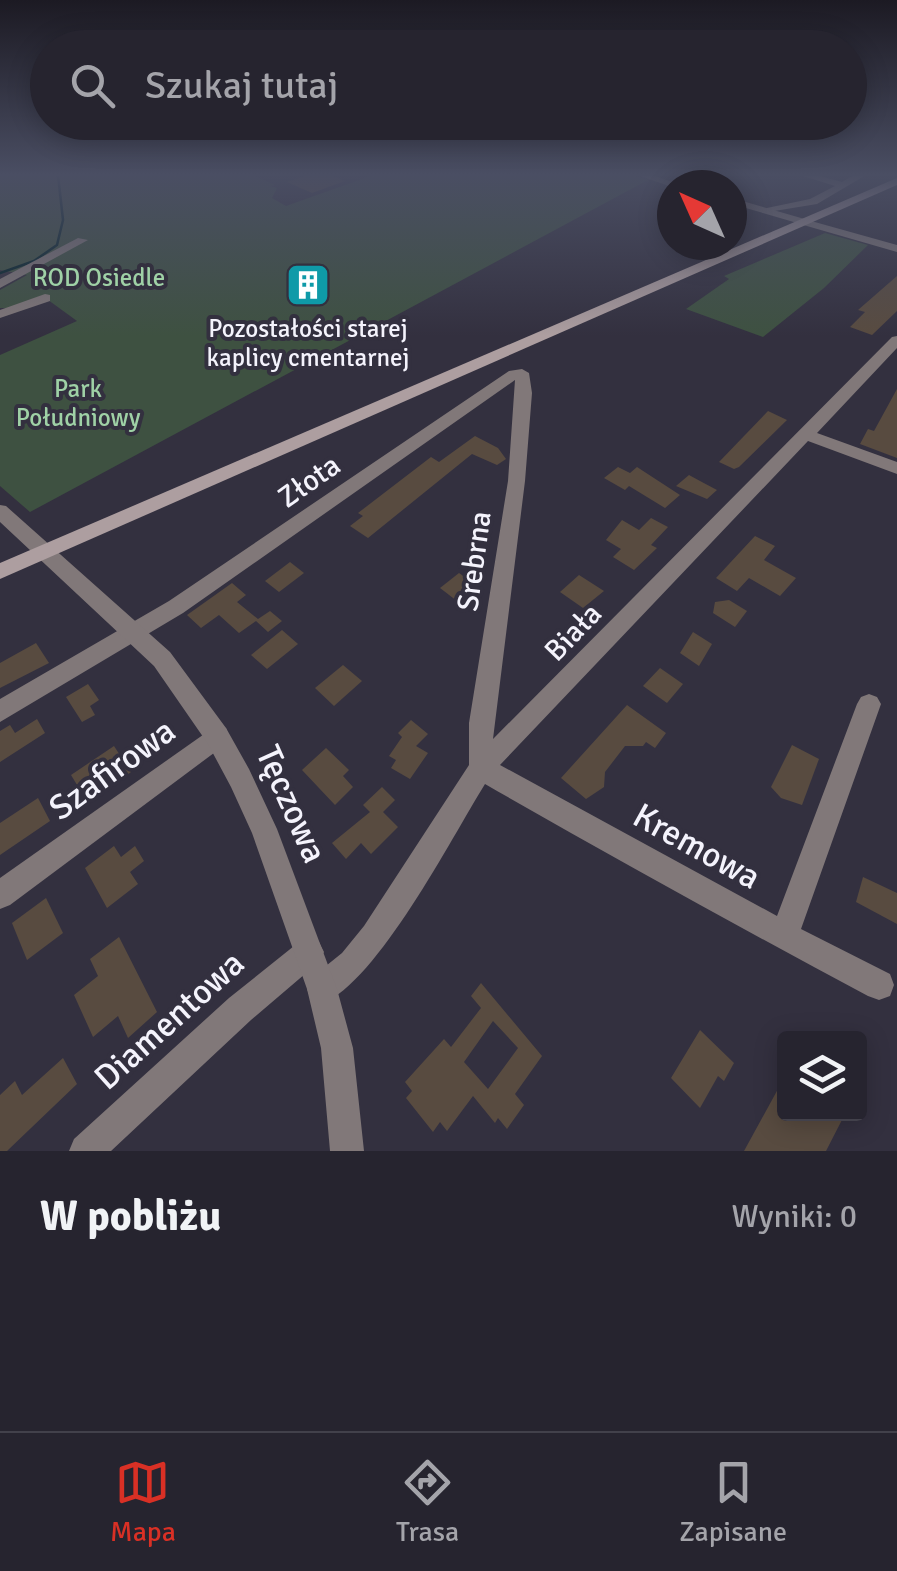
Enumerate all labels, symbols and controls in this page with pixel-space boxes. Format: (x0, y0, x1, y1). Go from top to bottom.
search box (30, 30, 867, 140)
icon: search (65, 58, 120, 113)
text: Szukaj tutaj (145, 62, 338, 109)
north arrow (657, 170, 747, 260)
park label: ROD Osiedle (33, 262, 165, 293)
building icon: Pozostałości starej kaplicy cmentarnej (285, 262, 331, 308)
place label: Pozostałości starej kaplicy cmentarnej (206, 313, 410, 373)
park label: Park Południowy (16, 373, 141, 433)
street label: Złota (271, 447, 348, 516)
street label: Srebrna (449, 509, 500, 613)
street label: Biała (537, 595, 610, 669)
street label: Szafirowa (41, 709, 184, 830)
street label: Tęczowa (247, 739, 336, 870)
street label: Kremowa (626, 794, 768, 899)
street label: Diamentowa (86, 942, 253, 1099)
map controls (777, 1031, 867, 1121)
button: layers (777, 1031, 867, 1121)
text: W pobliżu (40, 1191, 221, 1242)
text: Wyniki: 0 (731, 1197, 857, 1236)
tab: Mapa (110, 1455, 176, 1549)
tab: Trasa (396, 1455, 459, 1549)
tab: Zapisane (679, 1455, 787, 1549)

